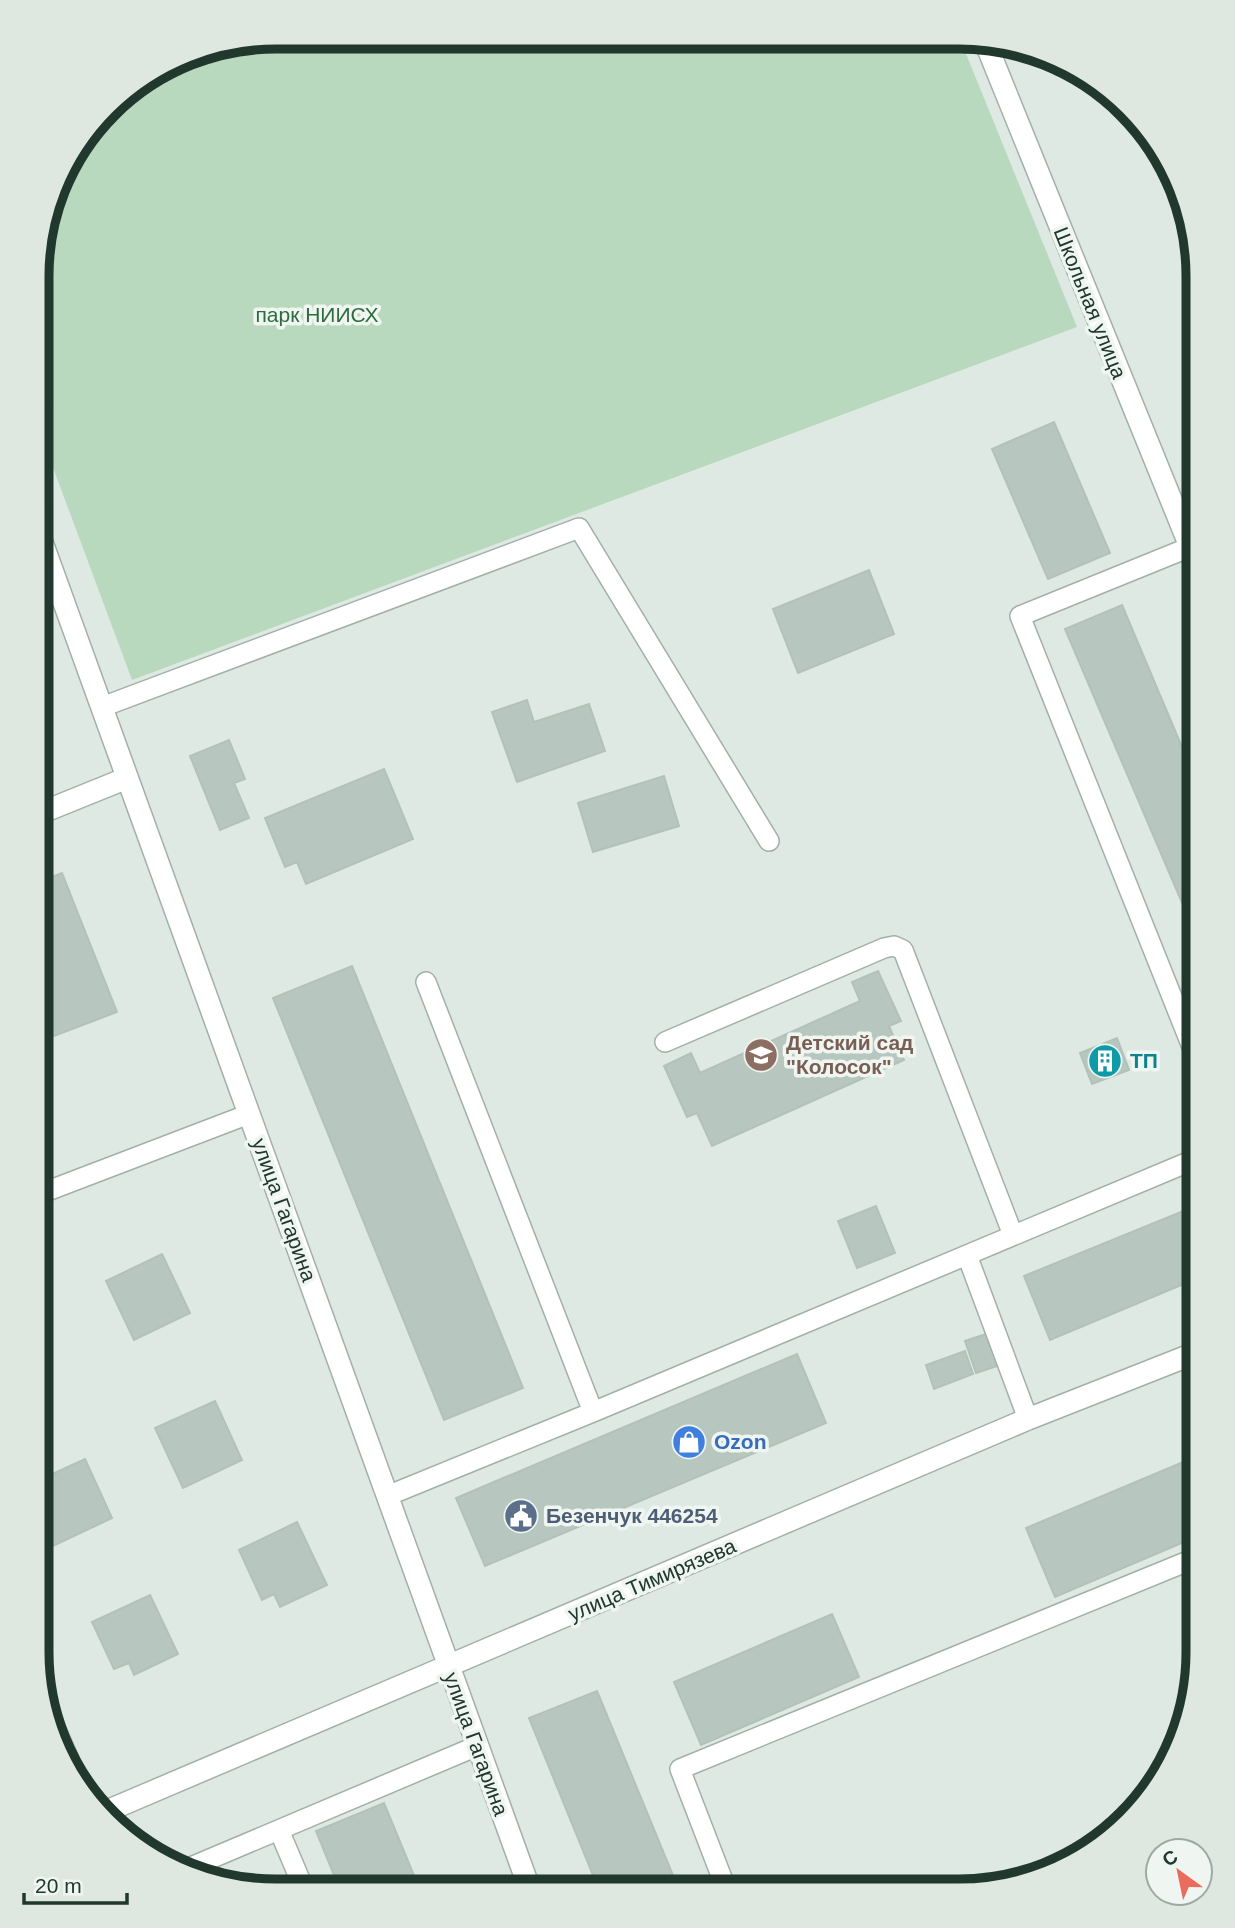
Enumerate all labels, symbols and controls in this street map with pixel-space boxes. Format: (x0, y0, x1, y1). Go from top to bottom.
street label: Школьная улица (1050, 224, 1131, 382)
park label: парк НИИСХ (255, 303, 379, 326)
place label: Детский сад "Колосок" (786, 1031, 913, 1078)
school or university icon: Детский сад "Колосок" (742, 1036, 780, 1074)
building icon: ТП (1086, 1042, 1124, 1080)
place label: ТП (1130, 1049, 1158, 1072)
street label: улица Гагарина (248, 1135, 321, 1285)
shop icon: Ozon (670, 1423, 708, 1461)
place label: Ozon (714, 1430, 767, 1453)
public building icon: Безенчук 446254 (502, 1497, 540, 1535)
place label: Безенчук 446254 (546, 1504, 718, 1527)
street label: улица Тимирязева (565, 1534, 739, 1625)
street label: улица Гагарина (440, 1669, 513, 1819)
north arrow (1144, 1837, 1214, 1907)
text: С (1159, 1845, 1182, 1871)
scale bar (24, 1862, 128, 1906)
text: 20 m (35, 1874, 82, 1897)

